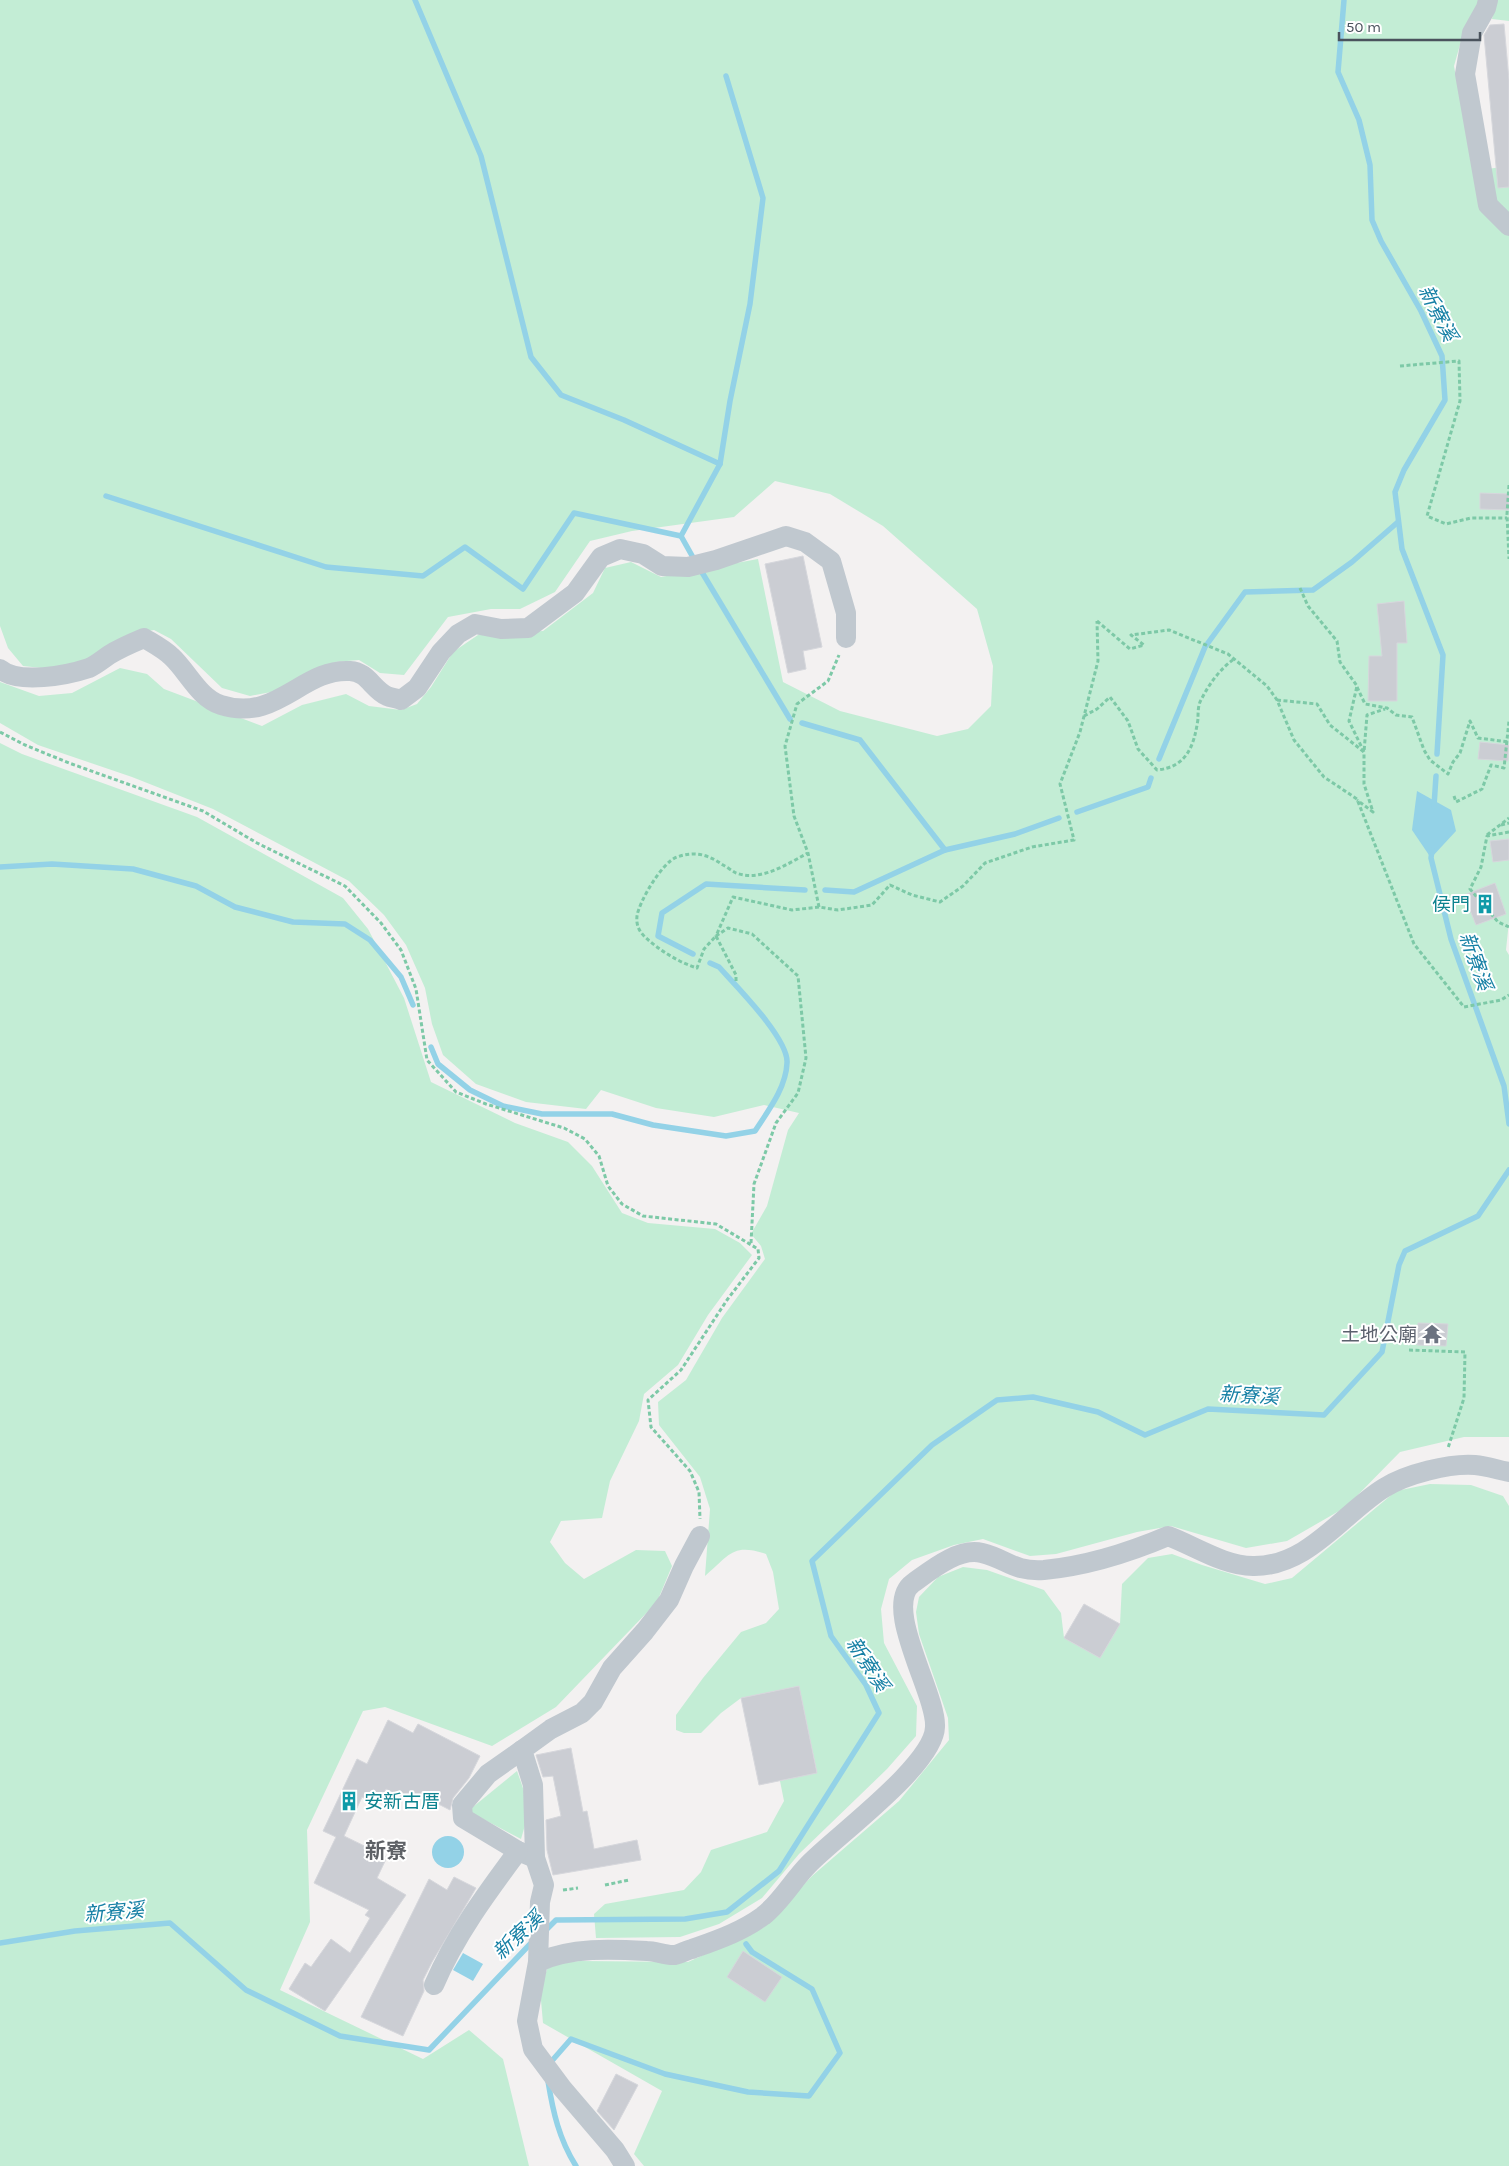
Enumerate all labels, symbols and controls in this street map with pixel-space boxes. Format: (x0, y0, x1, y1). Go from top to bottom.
scale bar (1339, 10, 1480, 42)
text: 50 m (1346, 18, 1381, 36)
water label: 新寮溪 (1414, 281, 1463, 348)
building icon: 侯門 (1474, 893, 1496, 915)
place label: 侯門 (1432, 894, 1470, 916)
water label: 新寮溪 (1455, 929, 1497, 996)
temple icon: 土地公廟 (1421, 1323, 1443, 1345)
place label: 土地公廟 (1341, 1324, 1417, 1346)
water label: 新寮溪 (1218, 1382, 1283, 1409)
water label: 新寮溪 (842, 1633, 895, 1698)
building icon: 安新古厝 (338, 1790, 360, 1812)
place label: 安新古厝 (364, 1791, 440, 1813)
district label: 新寮 (365, 1839, 407, 1863)
water label: 新寮溪 (83, 1898, 148, 1927)
water label: 新寮溪 (489, 1904, 550, 1964)

